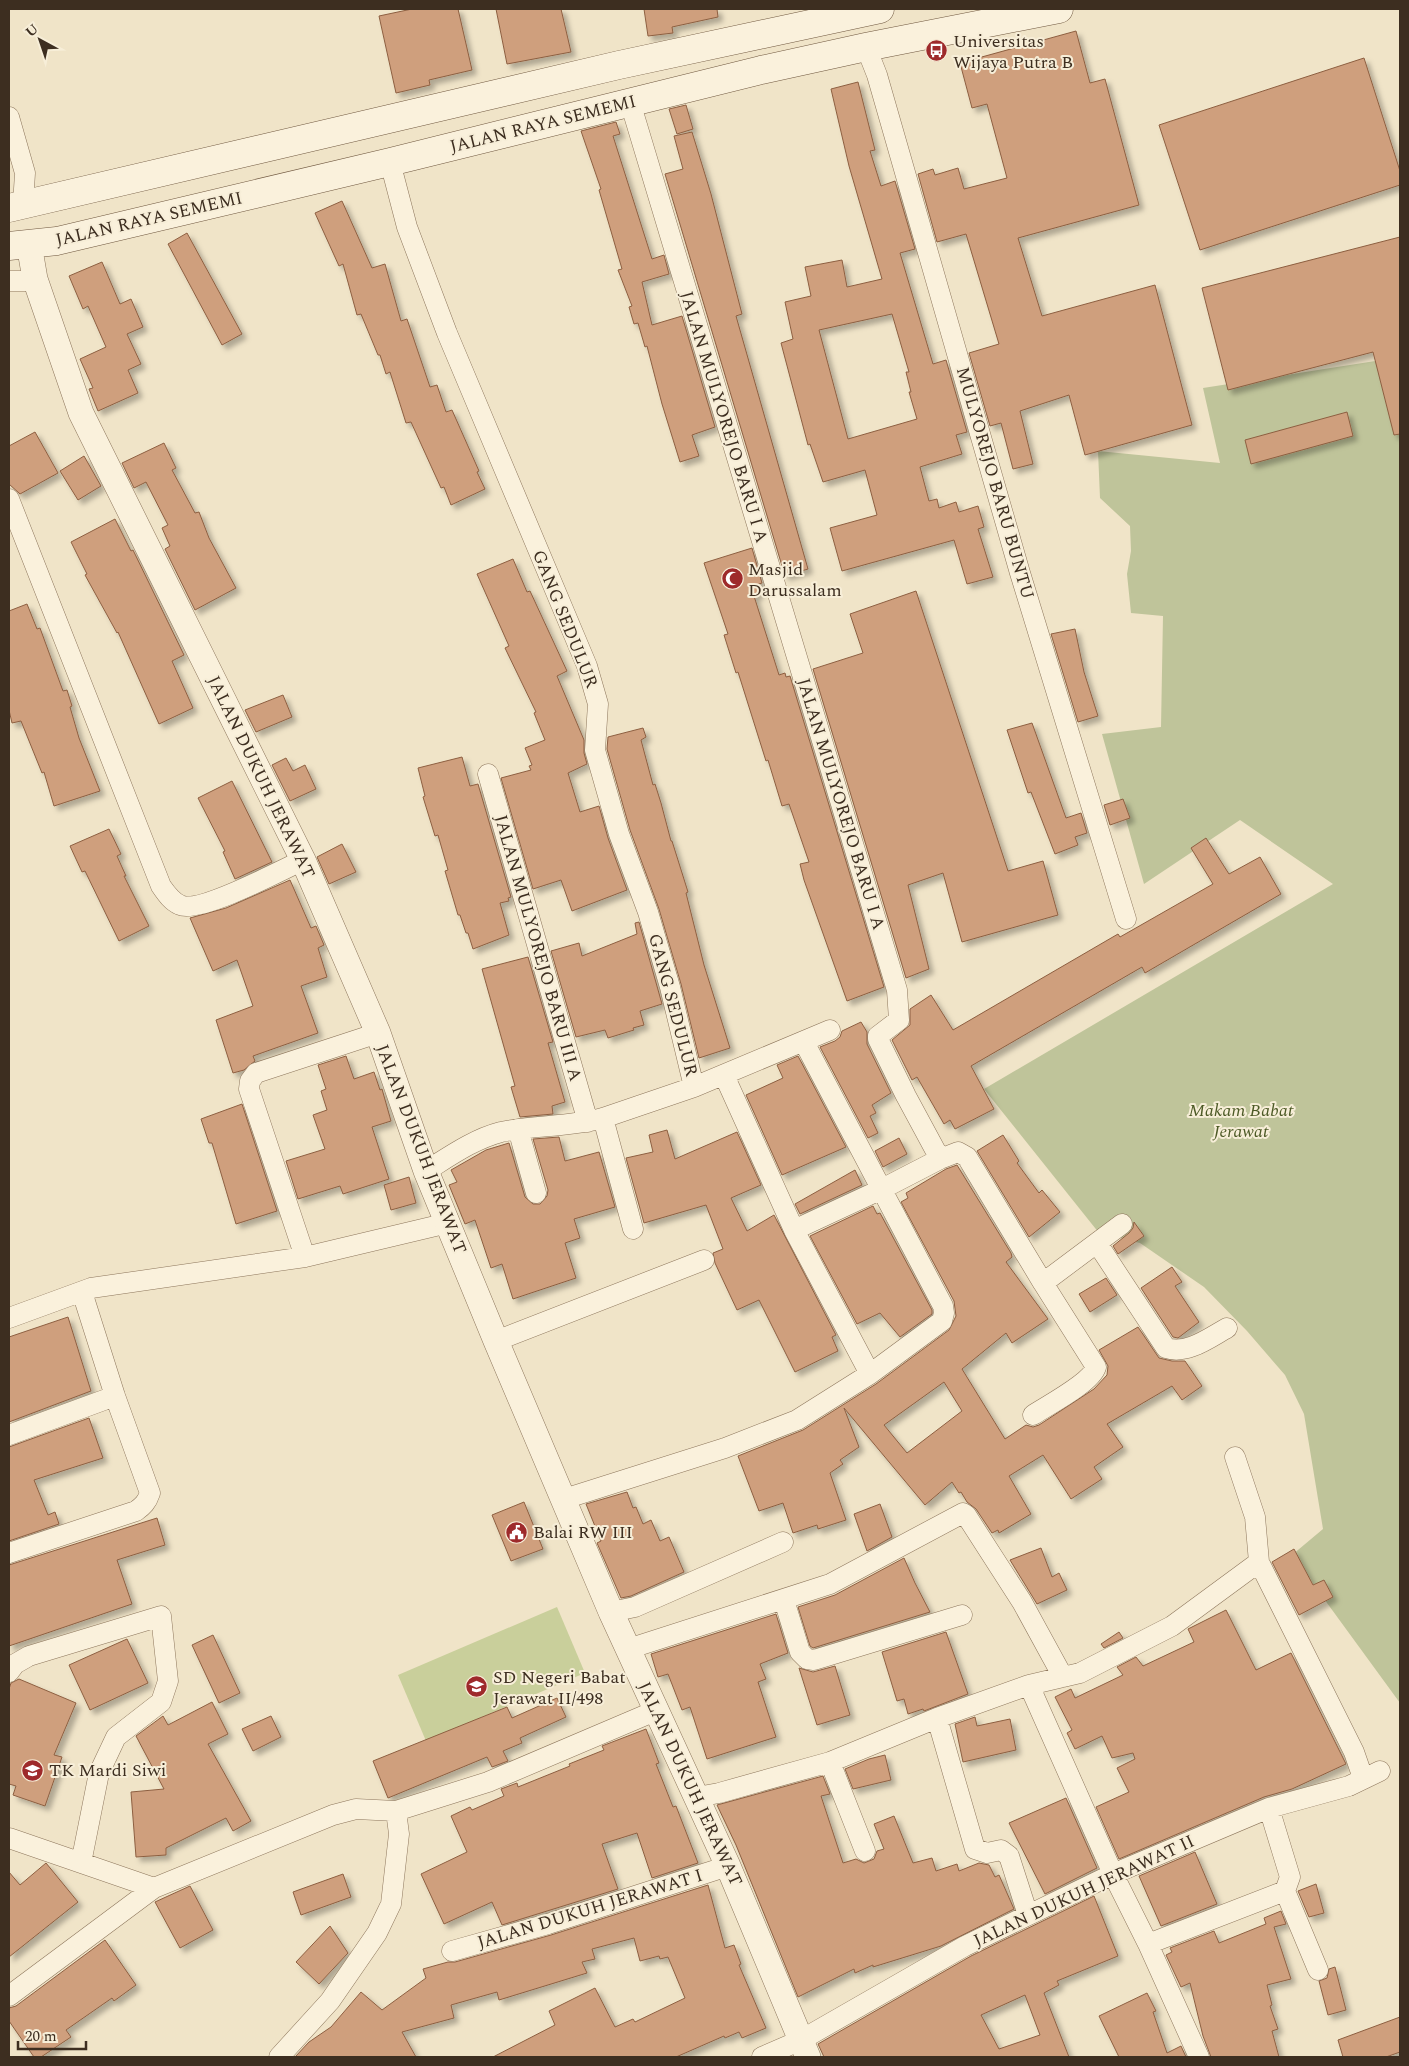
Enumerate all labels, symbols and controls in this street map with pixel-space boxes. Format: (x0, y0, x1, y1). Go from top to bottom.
north arrow (15, 15, 65, 65)
text: U (21, 18, 43, 42)
place label: Universitas Wijaya Putra B (953, 28, 1073, 76)
bus stop icon: Universitas Wijaya Putra B (925, 39, 949, 63)
street label: JALAN RAYA SEMEMI (447, 88, 639, 160)
street label: JALAN RAYA SEMEMI (53, 184, 245, 254)
street label: JALAN MULYOREJO BARU I A (673, 288, 775, 546)
street label: MULYOREJO BARU BUNTU (949, 363, 1041, 603)
street label: GANG SEDULUR (525, 546, 605, 692)
place label: Masjid Darussalam (748, 556, 842, 604)
mosque icon: Masjid Darussalam (720, 567, 744, 591)
street label: JALAN DUKUH JERAWAT (200, 671, 322, 883)
street label: JALAN MULYOREJO BARU I A (790, 675, 892, 933)
street label: JALAN MULYOREJO BARU III A (487, 812, 589, 1084)
street label: GANG SEDULUR (641, 931, 705, 1079)
street label: JALAN DUKUH JERAWAT (368, 1040, 474, 1258)
park label: Makam Babat Jerawat (1189, 1097, 1294, 1145)
place label: Balai RW III (533, 1519, 633, 1546)
public building icon: Balai RW III (505, 1520, 529, 1544)
place label: SD Negeri Babat Jerawat II/498 (493, 1664, 626, 1712)
school or university icon: SD Negeri Babat Jerawat II/498 (465, 1675, 489, 1699)
street label: JALAN DUKUH JERAWAT (631, 1677, 749, 1891)
place label: TK Mardi Siwi (49, 1757, 166, 1784)
school or university icon: TK Mardi Siwi (21, 1758, 45, 1782)
street label: JALAN DUKUH JERAWAT II (969, 1828, 1199, 1954)
street label: JALAN DUKUH JERAWAT I (474, 1862, 706, 1956)
scale bar (18, 2018, 85, 2050)
text: 20 m (25, 2025, 57, 2048)

